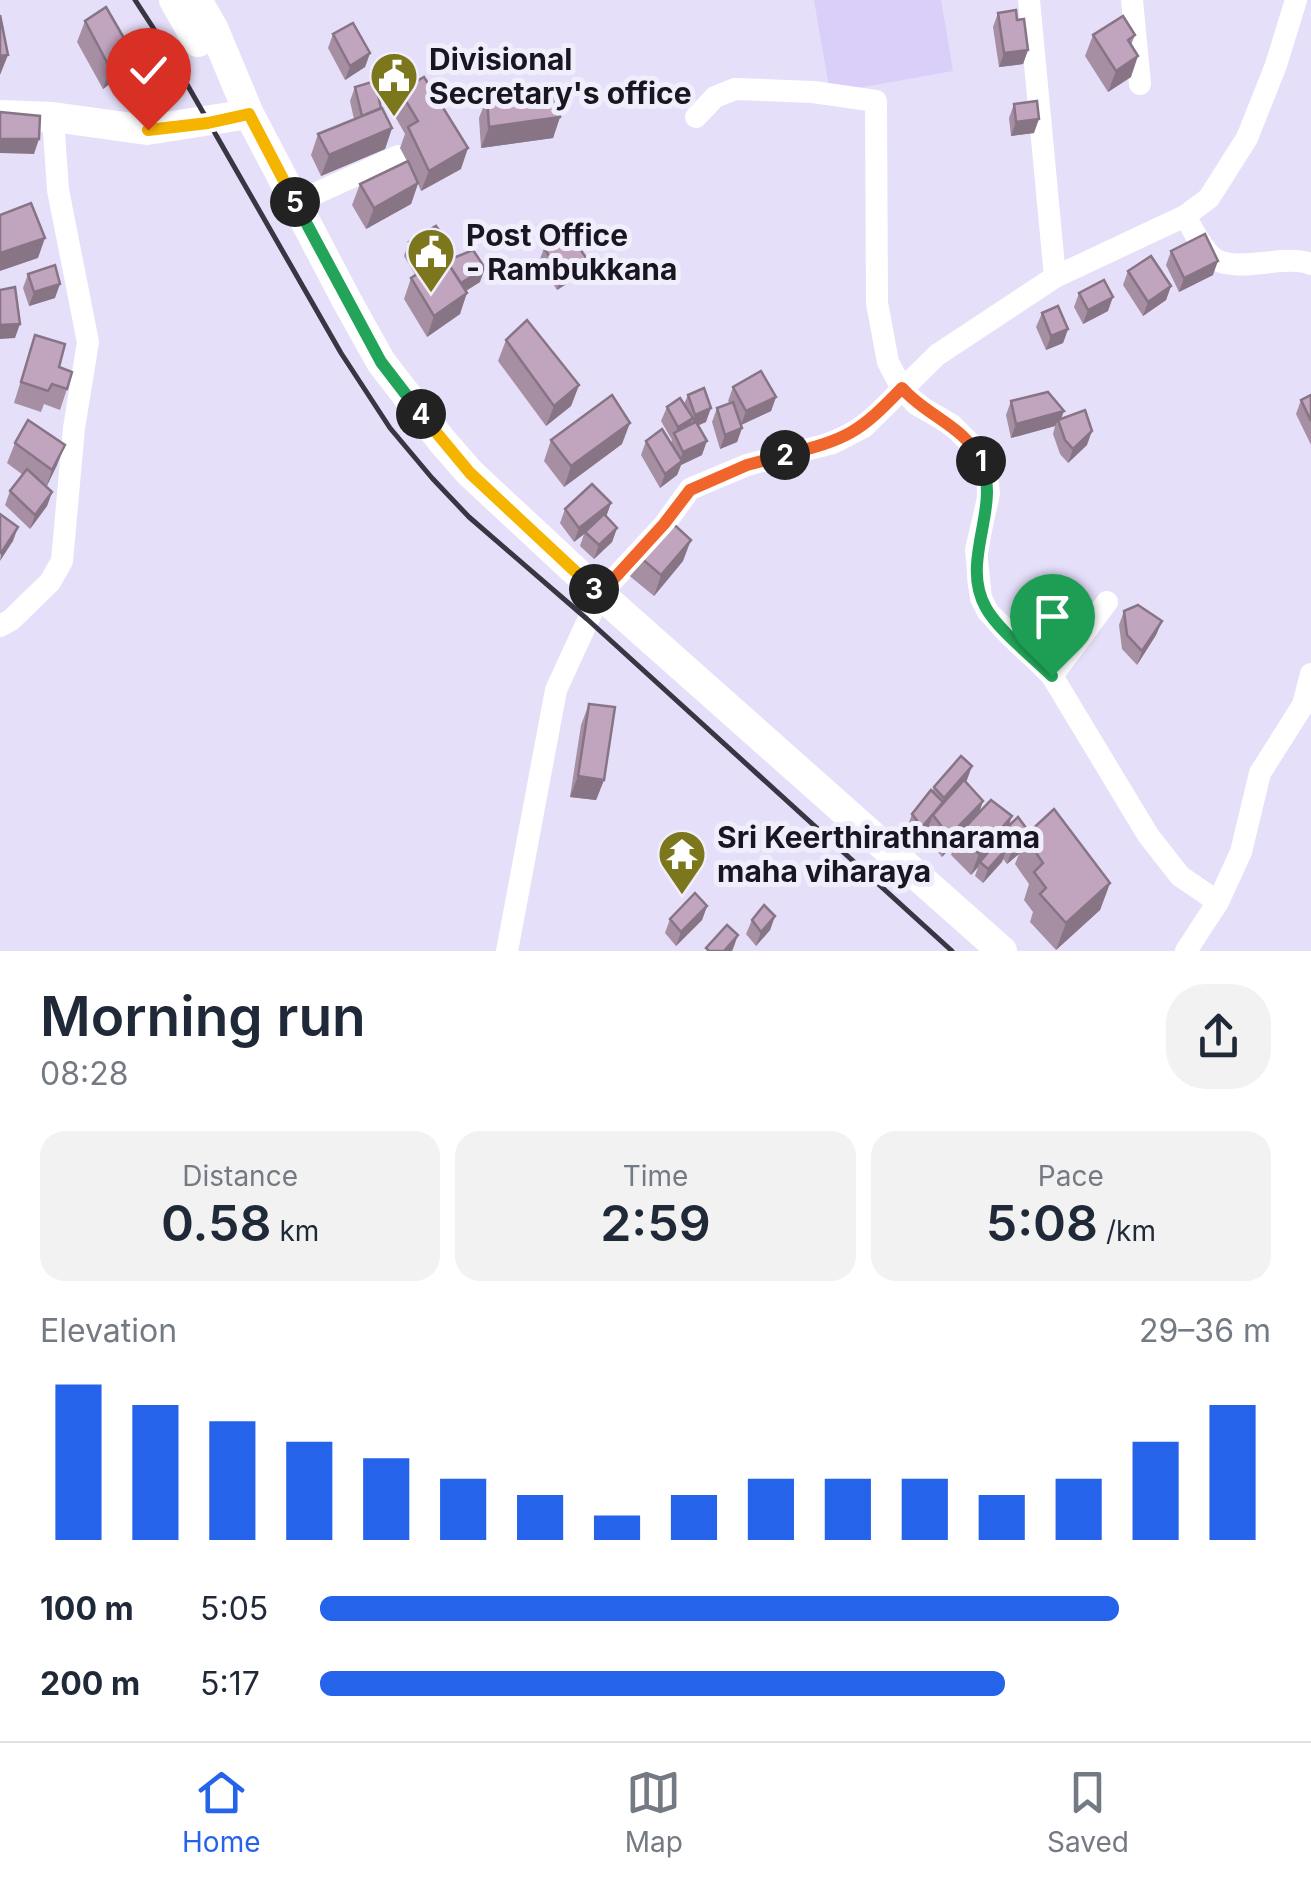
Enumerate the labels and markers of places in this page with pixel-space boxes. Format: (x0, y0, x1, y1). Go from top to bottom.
pin (106, 28, 191, 131)
place label: Divisional Secretary's office (429, 41, 692, 111)
public building icon: Divisional Secretary's office (368, 50, 420, 118)
pin: 5 (270, 177, 320, 227)
place label: Post Office - Rambukkana (466, 217, 677, 287)
public building icon: Post Office - Rambukkana (405, 226, 457, 294)
pin: 4 (396, 389, 446, 439)
pin: 2 (760, 430, 810, 480)
pin: 1 (956, 436, 1006, 486)
pin: 3 (569, 564, 619, 614)
pin (1010, 574, 1095, 677)
place label: Sri Keerthirathnarama maha viharaya (717, 819, 1040, 889)
temple icon: Sri Keerthirathnarama maha viharaya (656, 828, 708, 896)

